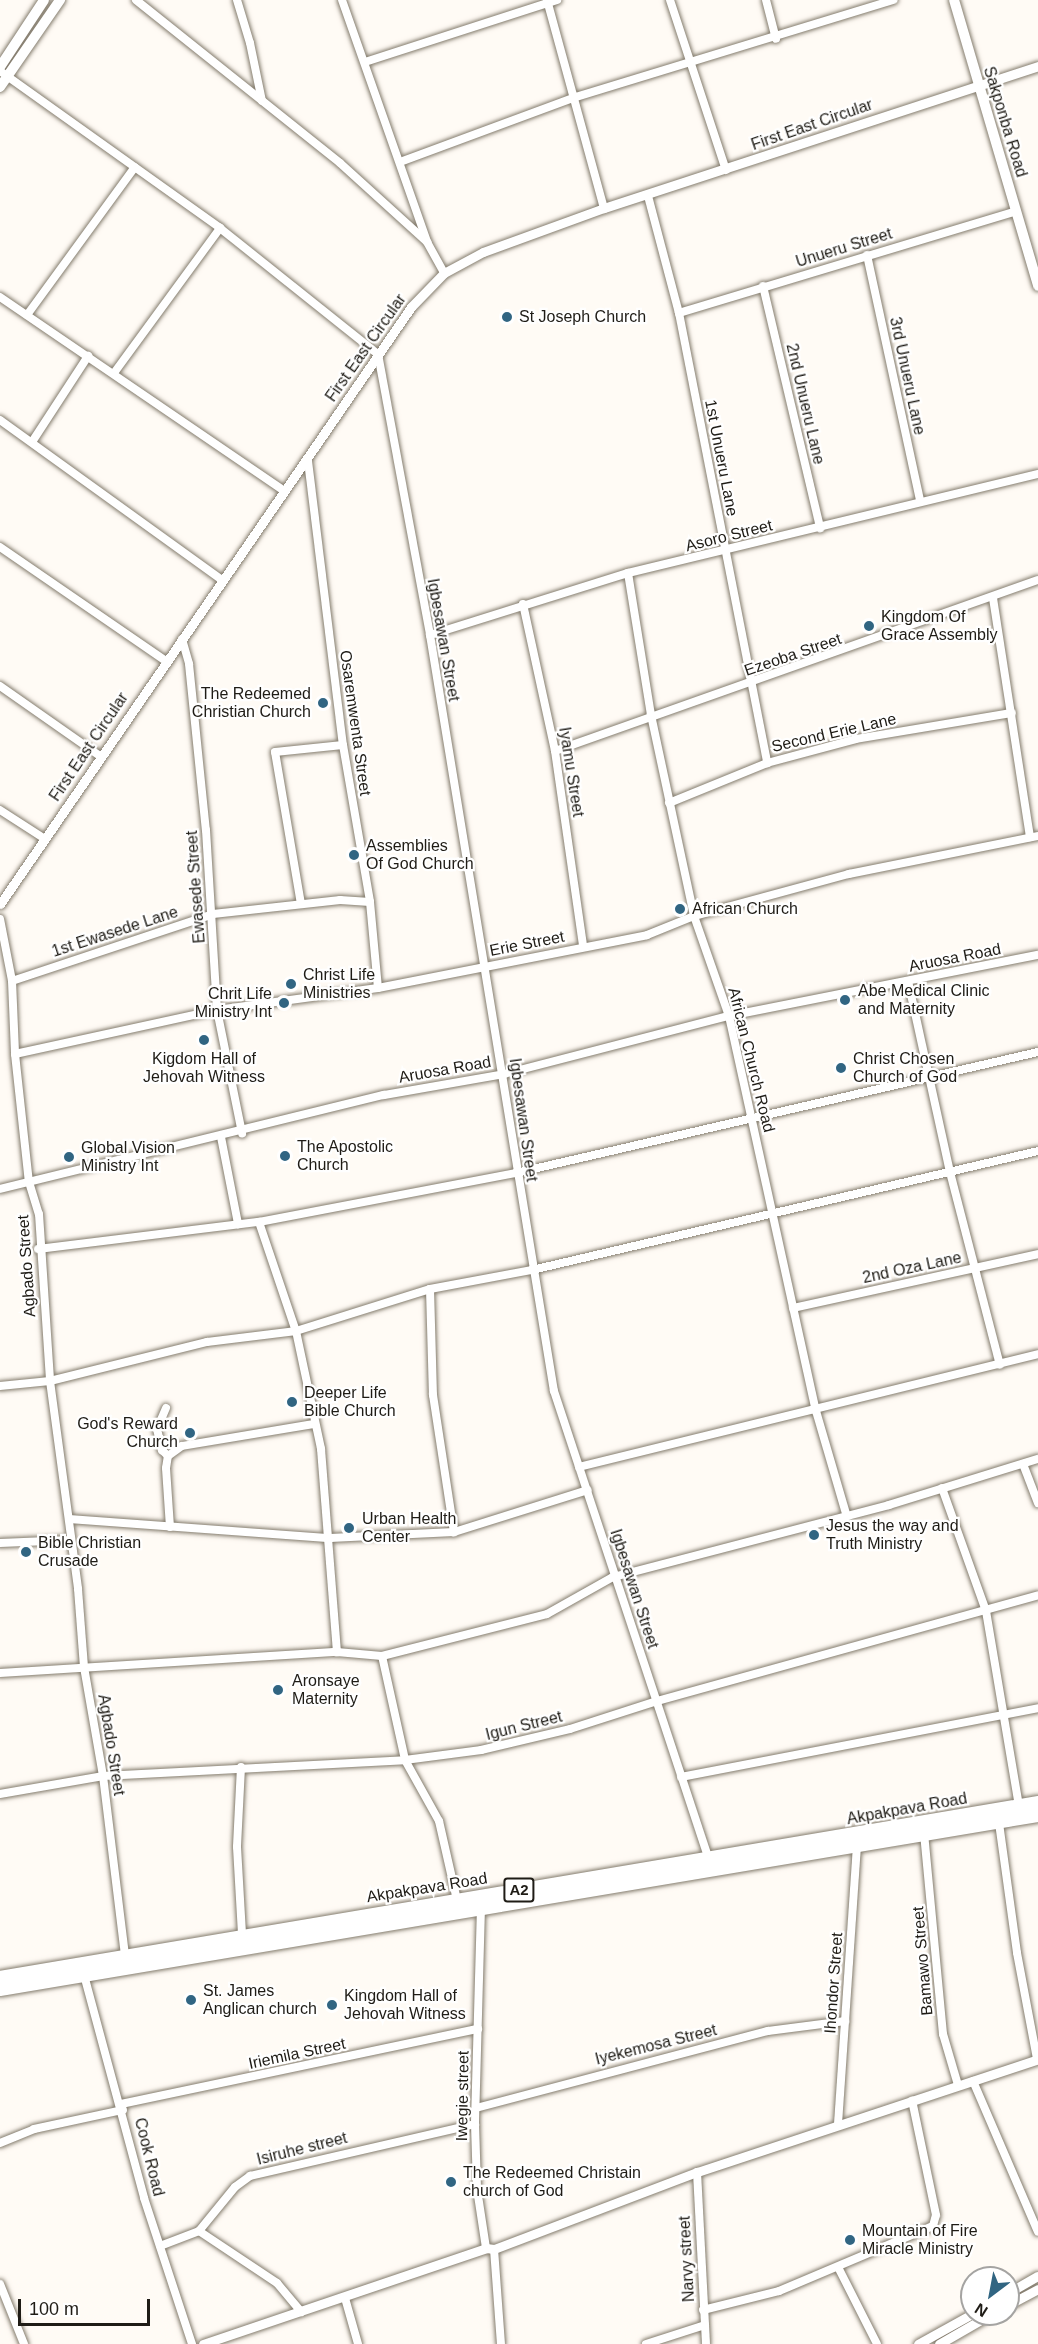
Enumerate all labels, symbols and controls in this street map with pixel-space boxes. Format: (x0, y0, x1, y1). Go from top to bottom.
street label: Sakponba Road (979, 64, 1031, 180)
street label: First East Circular (749, 95, 875, 155)
street label: Unueru Street (794, 224, 894, 272)
street label: First East Circular (322, 290, 410, 406)
place label: St Joseph Church (519, 307, 646, 327)
marker: St Joseph Church (500, 310, 514, 324)
street label: 3rd Unueru Lane (885, 315, 929, 437)
street label: 2nd Unueru Lane (782, 342, 828, 466)
street label: 1st Unueru Lane (700, 398, 742, 518)
street label: Asoro Street (684, 516, 774, 556)
street label: Igbesawan Street (423, 577, 463, 703)
place label: Kingdom Of Grace Assembly (881, 607, 998, 645)
marker: Kingdom Of Grace Assembly (862, 619, 876, 633)
street label: Ezeoba Street (742, 629, 844, 681)
street label: Osaremwenta Street (335, 649, 375, 797)
place label: The Redeemed Christian Church (192, 684, 311, 722)
street label: First East Circular (45, 689, 133, 805)
marker: The Redeemed Christian Church (316, 696, 330, 710)
street label: Second Erie Lane (770, 709, 898, 757)
street label: Iyamu Street (554, 726, 588, 818)
street label: Ewasede Street (182, 830, 210, 944)
place label: Assemblies Of God Church (366, 836, 474, 874)
marker: Assemblies Of God Church (347, 848, 361, 862)
place label: African Church (692, 899, 798, 919)
marker: African Church (673, 902, 687, 916)
street label: 1st Ewasede Lane (49, 903, 181, 961)
street label: Erie Street (488, 927, 566, 961)
street label: Aruosa Road (907, 940, 1003, 976)
place label: Christ Life Ministries (303, 965, 375, 1003)
marker: Christ Life Ministries (284, 977, 298, 991)
place label: Abe Medical Clinic and Maternity (858, 981, 990, 1019)
place label: Chrit Life Ministry Int (195, 984, 272, 1022)
street label: African Church Road (724, 986, 778, 1134)
marker: Abe Medical Clinic and Maternity (836, 991, 854, 1009)
marker: Chrit Life Ministry Int (277, 996, 291, 1010)
marker: Kigdom Hall of Jehovah Witness (197, 1033, 211, 1047)
place label: Kigdom Hall of Jehovah Witness (143, 1049, 265, 1087)
place label: Christ Chosen Church of God (853, 1049, 957, 1087)
street label: Aruosa Road (397, 1052, 493, 1088)
street label: Igbesawan Street (505, 1057, 541, 1183)
marker: Christ Chosen Church of God (834, 1061, 848, 1075)
place label: The Apostolic Church (297, 1137, 394, 1175)
place label: Global Vision Ministry Int (81, 1138, 175, 1176)
marker: The Apostolic Church (278, 1149, 292, 1163)
marker: Global Vision Ministry Int (62, 1150, 76, 1164)
street label: Agbado Street (14, 1214, 40, 1318)
street label: 2nd Oza Lane (861, 1248, 963, 1288)
place label: Deeper Life Bible Church (304, 1383, 396, 1421)
marker: Deeper Life Bible Church (285, 1395, 299, 1409)
place label: God's Reward Church (77, 1414, 178, 1452)
marker: God's Reward Church (183, 1426, 197, 1440)
place label: Urban Health Center (362, 1509, 456, 1547)
place label: Jesus the way and Truth Ministry (826, 1516, 959, 1554)
marker: Urban Health Center (340, 1519, 358, 1537)
street label: Igbesawan Street (606, 1527, 662, 1651)
marker: Jesus the way and Truth Ministry (807, 1528, 821, 1542)
place label: Bible Christian Crusade (38, 1533, 141, 1571)
marker: Bible Christian Crusade (19, 1545, 33, 1559)
place label: Aronsaye Maternity (292, 1671, 360, 1709)
marker: Aronsaye Maternity (269, 1681, 287, 1699)
street label: Agbado Street (94, 1693, 128, 1797)
street label: Igun Street (484, 1707, 564, 1745)
street label: Akpakpava Road (845, 1789, 969, 1829)
street label: Akpakpava Road (365, 1869, 489, 1907)
road number: A2 (502, 1878, 536, 1902)
street label: Bamawo Street (909, 1906, 937, 2016)
street label: Ihondor Street (821, 1932, 847, 2034)
place label: St. James Anglican church (203, 1981, 317, 2019)
place label: Kingdom Hall of Jehovah Witness (344, 1986, 466, 2024)
marker: St. James Anglican church (184, 1993, 198, 2007)
marker: Kingdom Hall of Jehovah Witness (325, 1998, 339, 2012)
street label: Iyekemosa Street (593, 2021, 719, 2069)
street label: Iriemila Street (247, 2034, 347, 2074)
street label: Iwegie street (453, 2050, 473, 2142)
street label: Cook Road (130, 2116, 168, 2198)
street label: Isiruhe street (255, 2128, 349, 2170)
place label: The Redeemed Christain church of God (463, 2163, 641, 2201)
marker: The Redeemed Christain church of God (444, 2175, 458, 2189)
street label: Narvy street (675, 2215, 699, 2303)
place label: Mountain of Fire Miracle Ministry (862, 2221, 978, 2259)
marker: Mountain of Fire Miracle Ministry (843, 2233, 857, 2247)
north arrow (960, 2266, 1020, 2326)
scale bar (21, 2287, 153, 2325)
text: 100 m (29, 2299, 79, 2319)
text: N (972, 2300, 991, 2320)

